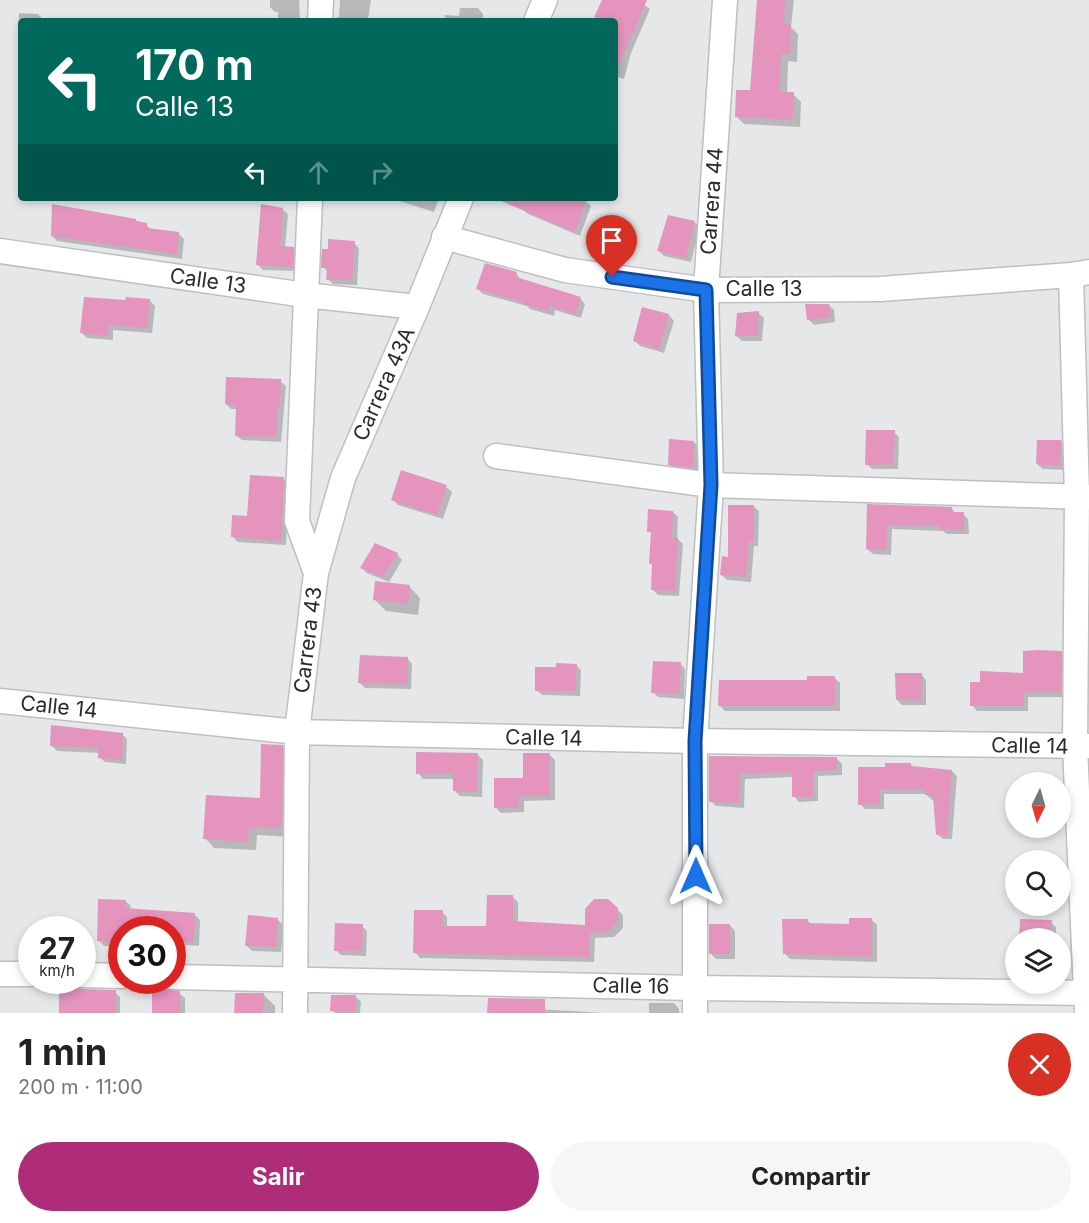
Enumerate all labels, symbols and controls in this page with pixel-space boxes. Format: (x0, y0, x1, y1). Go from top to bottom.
text: 170 m (135, 39, 253, 90)
icon: left (36, 42, 114, 120)
text: Calle 13 (135, 90, 234, 123)
street label: Carrera 44 (695, 146, 728, 256)
icon: left (239, 156, 272, 189)
icon: ahead (302, 156, 335, 189)
icon: right (365, 156, 398, 189)
pin (586, 215, 637, 277)
icon: arrive (595, 224, 628, 257)
street label: Calle 13 (168, 263, 248, 298)
street label: Calle 13 (726, 276, 802, 301)
street label: Carrera 43A (347, 323, 420, 445)
street label: Carrera 43 (289, 585, 326, 695)
street label: Calle 14 (19, 690, 99, 723)
street label: Calle 14 (505, 724, 583, 751)
street label: Calle 14 (991, 732, 1069, 759)
north arrow (1005, 772, 1071, 838)
map controls (1005, 772, 1071, 994)
position arrow (664, 844, 728, 908)
button: search (1005, 850, 1071, 916)
speed limit sign: 30 (108, 916, 186, 994)
button: layers (1005, 928, 1071, 994)
text: 27 (39, 930, 75, 966)
text: km/h (39, 961, 75, 980)
street label: Calle 16 (592, 972, 670, 999)
text: 1 min (18, 1030, 107, 1074)
button: close (1008, 1033, 1071, 1096)
text: 200 m · 11:00 (18, 1075, 143, 1099)
button: Salir (18, 1142, 539, 1211)
button: Compartir (551, 1142, 1071, 1211)

